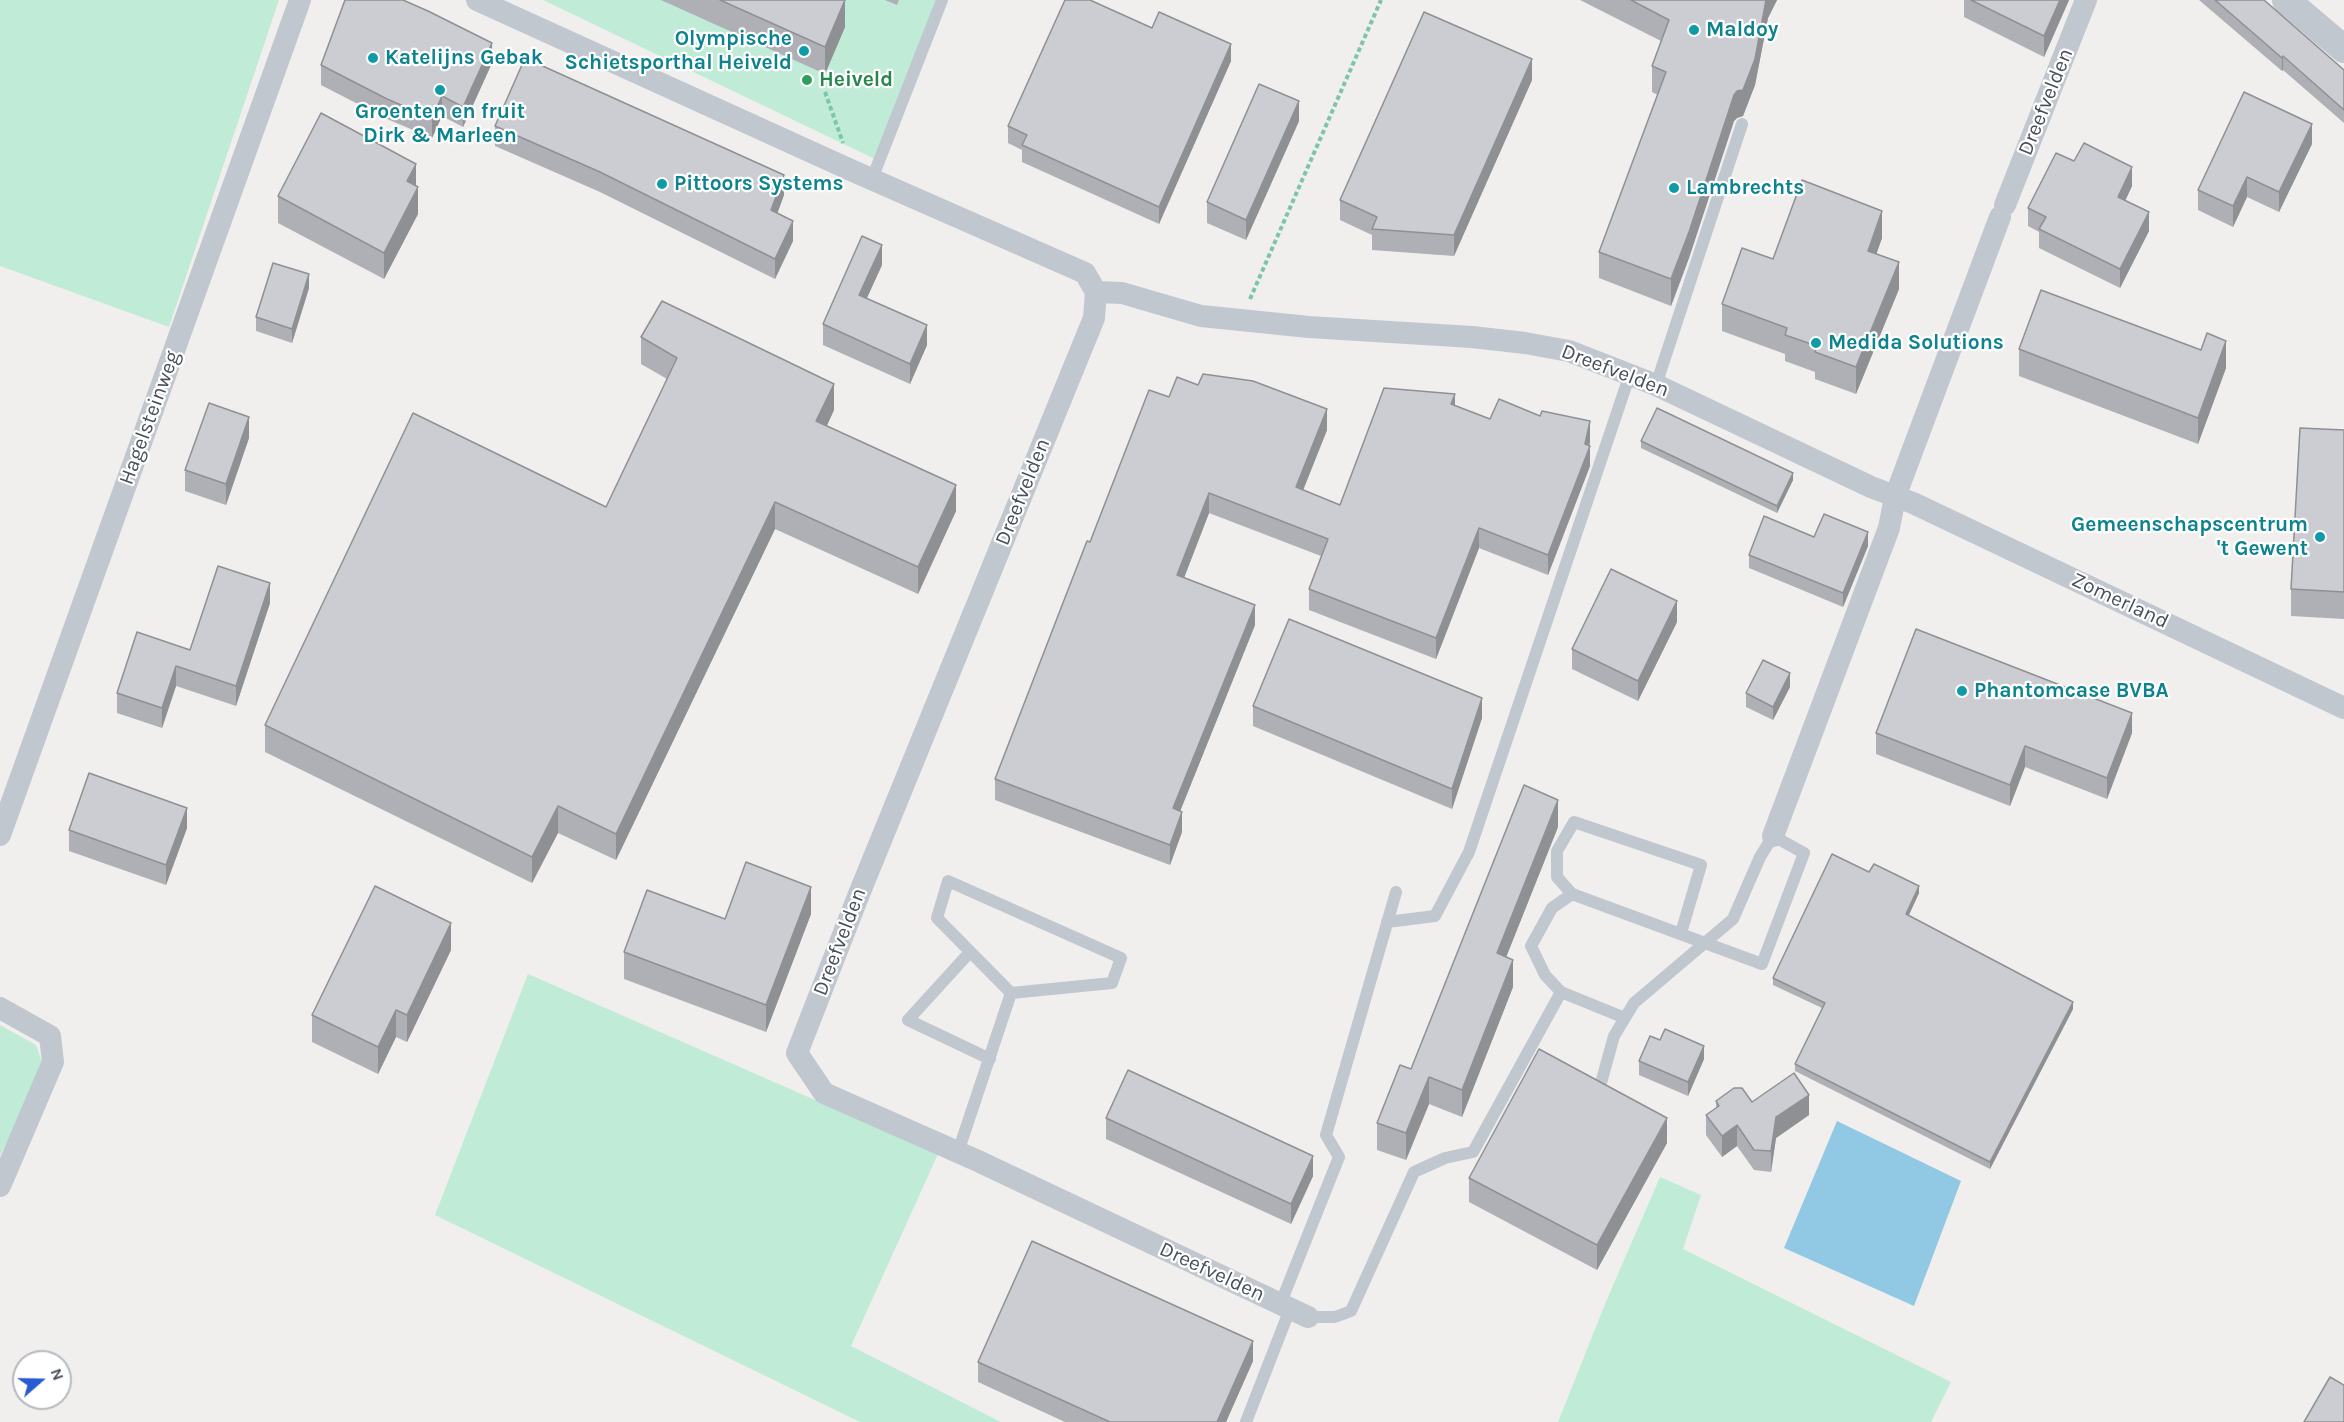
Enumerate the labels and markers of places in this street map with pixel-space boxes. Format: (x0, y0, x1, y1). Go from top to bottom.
place label: Maldoy (1706, 17, 1778, 43)
marker: Maldoy (1687, 23, 1701, 37)
place label: Olympische Schietsporthal Heiveld (565, 26, 792, 76)
marker: Olympische Schietsporthal Heiveld (797, 44, 811, 58)
place label: Katelijns Gebak (385, 45, 543, 71)
marker: Katelijns Gebak (366, 51, 380, 65)
place label: Heiveld (819, 67, 893, 93)
marker: Heiveld (800, 73, 814, 87)
marker: Groenten en fruit Dirk & Marleen (433, 83, 447, 97)
place label: Groenten en fruit Dirk & Marleen (355, 99, 525, 149)
place label: Pittoors Systems (674, 171, 844, 197)
place label: Lambrechts (1686, 175, 1804, 201)
marker: Pittoors Systems (655, 177, 669, 191)
marker: Lambrechts (1667, 181, 1681, 195)
place label: Medida Solutions (1828, 330, 2004, 356)
marker: Medida Solutions (1809, 336, 1823, 350)
place label: Gemeenschapscentrum 't Gewent (2071, 512, 2308, 562)
marker: Gemeenschapscentrum 't Gewent (2313, 530, 2327, 544)
place label: Phantomcase BVBA (1974, 678, 2169, 704)
marker: Phantomcase BVBA (1955, 684, 1969, 698)

